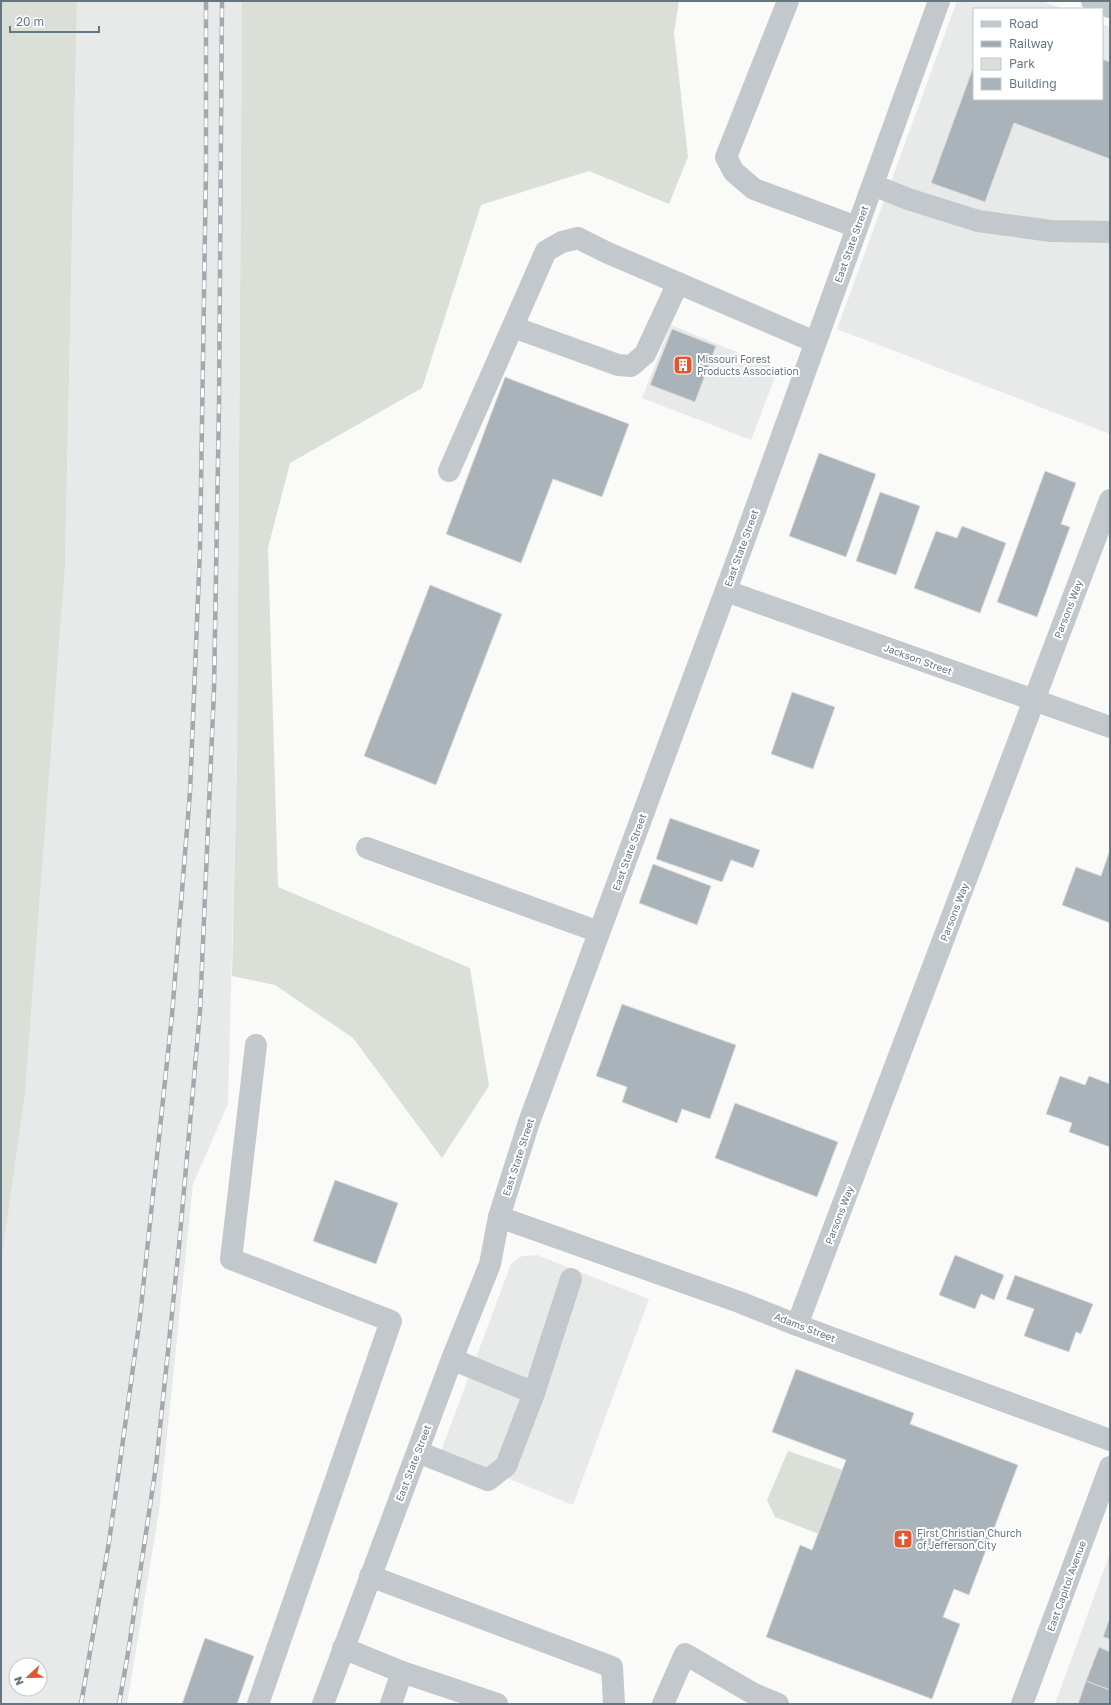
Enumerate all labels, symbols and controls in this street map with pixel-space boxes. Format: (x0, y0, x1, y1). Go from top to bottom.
scale bar (10, 8, 99, 34)
legend (973, 8, 1103, 100)
text: 20 m (16, 14, 44, 29)
text: Road (1009, 16, 1038, 31)
text: Railway (1009, 36, 1054, 51)
text: Park (1009, 56, 1035, 71)
text: Building (1009, 76, 1057, 91)
street label: East State Street (831, 204, 871, 284)
place label: Missouri Forest Products Association (697, 353, 799, 377)
building icon: Missouri Forest Products Association (672, 354, 694, 376)
street label: East State Street (721, 508, 761, 588)
street label: Parsons Way (1051, 578, 1085, 640)
street label: Jackson Street (882, 641, 954, 677)
street label: East State Street (609, 812, 649, 892)
street label: Parsons Way (937, 881, 971, 943)
street label: East State Street (500, 1117, 536, 1197)
street label: Parsons Way (822, 1184, 856, 1246)
street label: Adams Street (773, 1310, 837, 1344)
street label: East State Street (393, 1423, 433, 1503)
place label: First Christian Church of Jefferson City (917, 1527, 1022, 1551)
church icon: First Christian Church of Jefferson City (892, 1528, 914, 1550)
street label: East Capitol Avenue (1044, 1539, 1088, 1633)
north arrow (8, 1657, 48, 1697)
text: N (11, 1675, 26, 1687)

